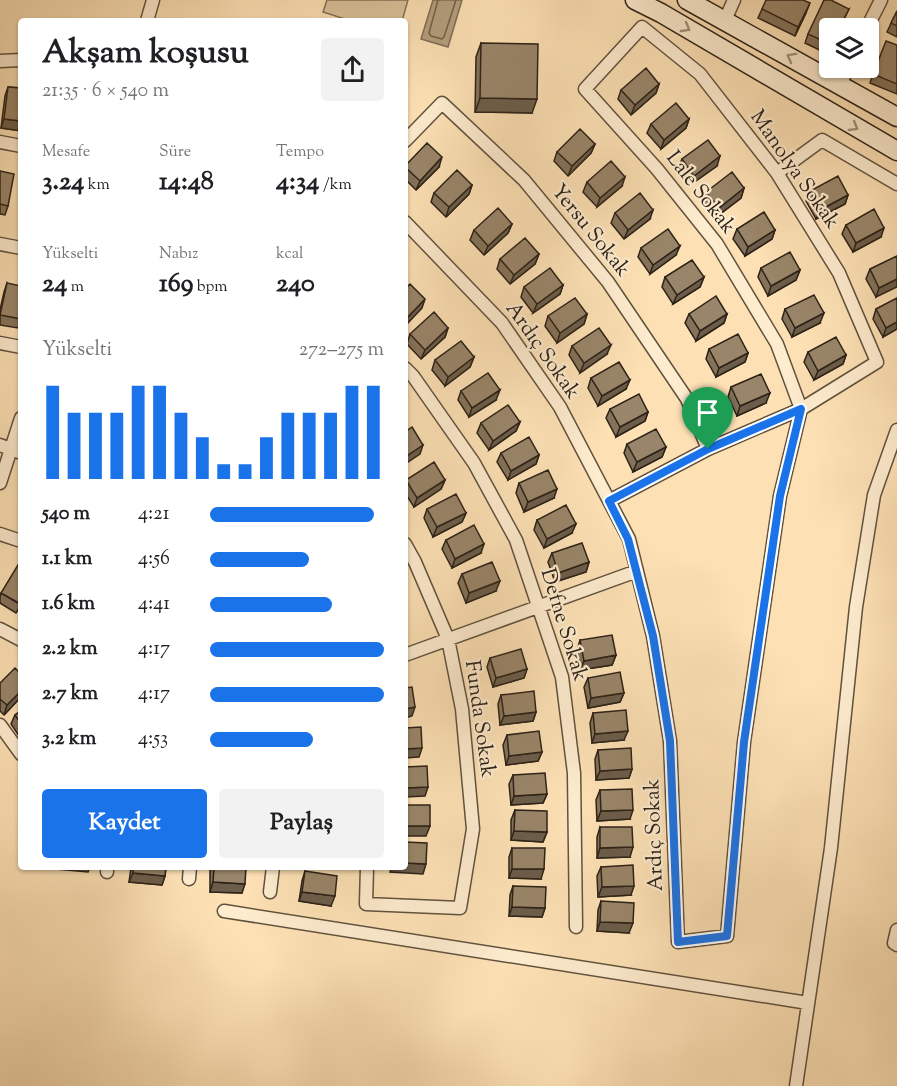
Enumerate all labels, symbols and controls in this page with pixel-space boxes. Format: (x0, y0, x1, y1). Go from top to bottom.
map controls (819, 18, 879, 78)
button: layers (819, 18, 879, 78)
one-way arrow (680, 21, 691, 32)
text: Akşam koşusu (42, 30, 249, 78)
button: share (321, 38, 384, 101)
one-way arrow (787, 53, 797, 64)
text: 21:35 · 6 × 540 m (42, 77, 169, 106)
street label: Manolya Sokak (742, 104, 847, 236)
one-way arrow (848, 120, 859, 131)
text: Mesafe (42, 141, 90, 164)
text: Süre (159, 141, 191, 164)
text: Tempo (276, 141, 324, 164)
street label: Lale Sokak (658, 145, 743, 242)
text: 3.24 (42, 164, 84, 201)
text: 14:48 (159, 164, 214, 201)
text: 4:34 (276, 164, 319, 201)
text: km (84, 174, 110, 197)
text: /km (319, 174, 352, 197)
street label: Yersu Sokak (543, 178, 637, 284)
text: Yükselti (42, 243, 98, 266)
text: Nabız (159, 243, 198, 266)
text: kcal (276, 243, 304, 266)
text: 24 (42, 266, 67, 303)
text: 169 (159, 266, 193, 303)
text: 240 (276, 266, 315, 303)
text: m (67, 276, 84, 299)
text: bpm (193, 276, 228, 299)
street label: Ardıç Sokak (497, 296, 587, 406)
text: Yükselti (42, 336, 112, 365)
text: 272–275 m (299, 336, 384, 365)
pin (682, 387, 733, 449)
icon: arrive (691, 396, 724, 429)
text: 540 m (42, 500, 90, 529)
text: 4:21 (138, 500, 169, 529)
text: 1.1 km (42, 545, 92, 574)
text: 4:56 (138, 545, 170, 574)
street label: Defne Sokak (532, 565, 595, 686)
text: 1.6 km (42, 590, 95, 619)
text: 4:41 (138, 590, 170, 619)
text: 2.2 km (42, 635, 97, 664)
text: 4:17 (138, 635, 170, 664)
street label: Funda Sokak (456, 658, 502, 780)
text: 2.7 km (42, 680, 98, 709)
text: 4:17 (138, 680, 170, 709)
text: 3.2 km (42, 725, 96, 754)
text: 4:53 (138, 725, 168, 754)
street label: Ardıç Sokak (638, 778, 672, 892)
button: Kaydet (42, 789, 207, 858)
button: Paylaş (219, 789, 384, 858)

